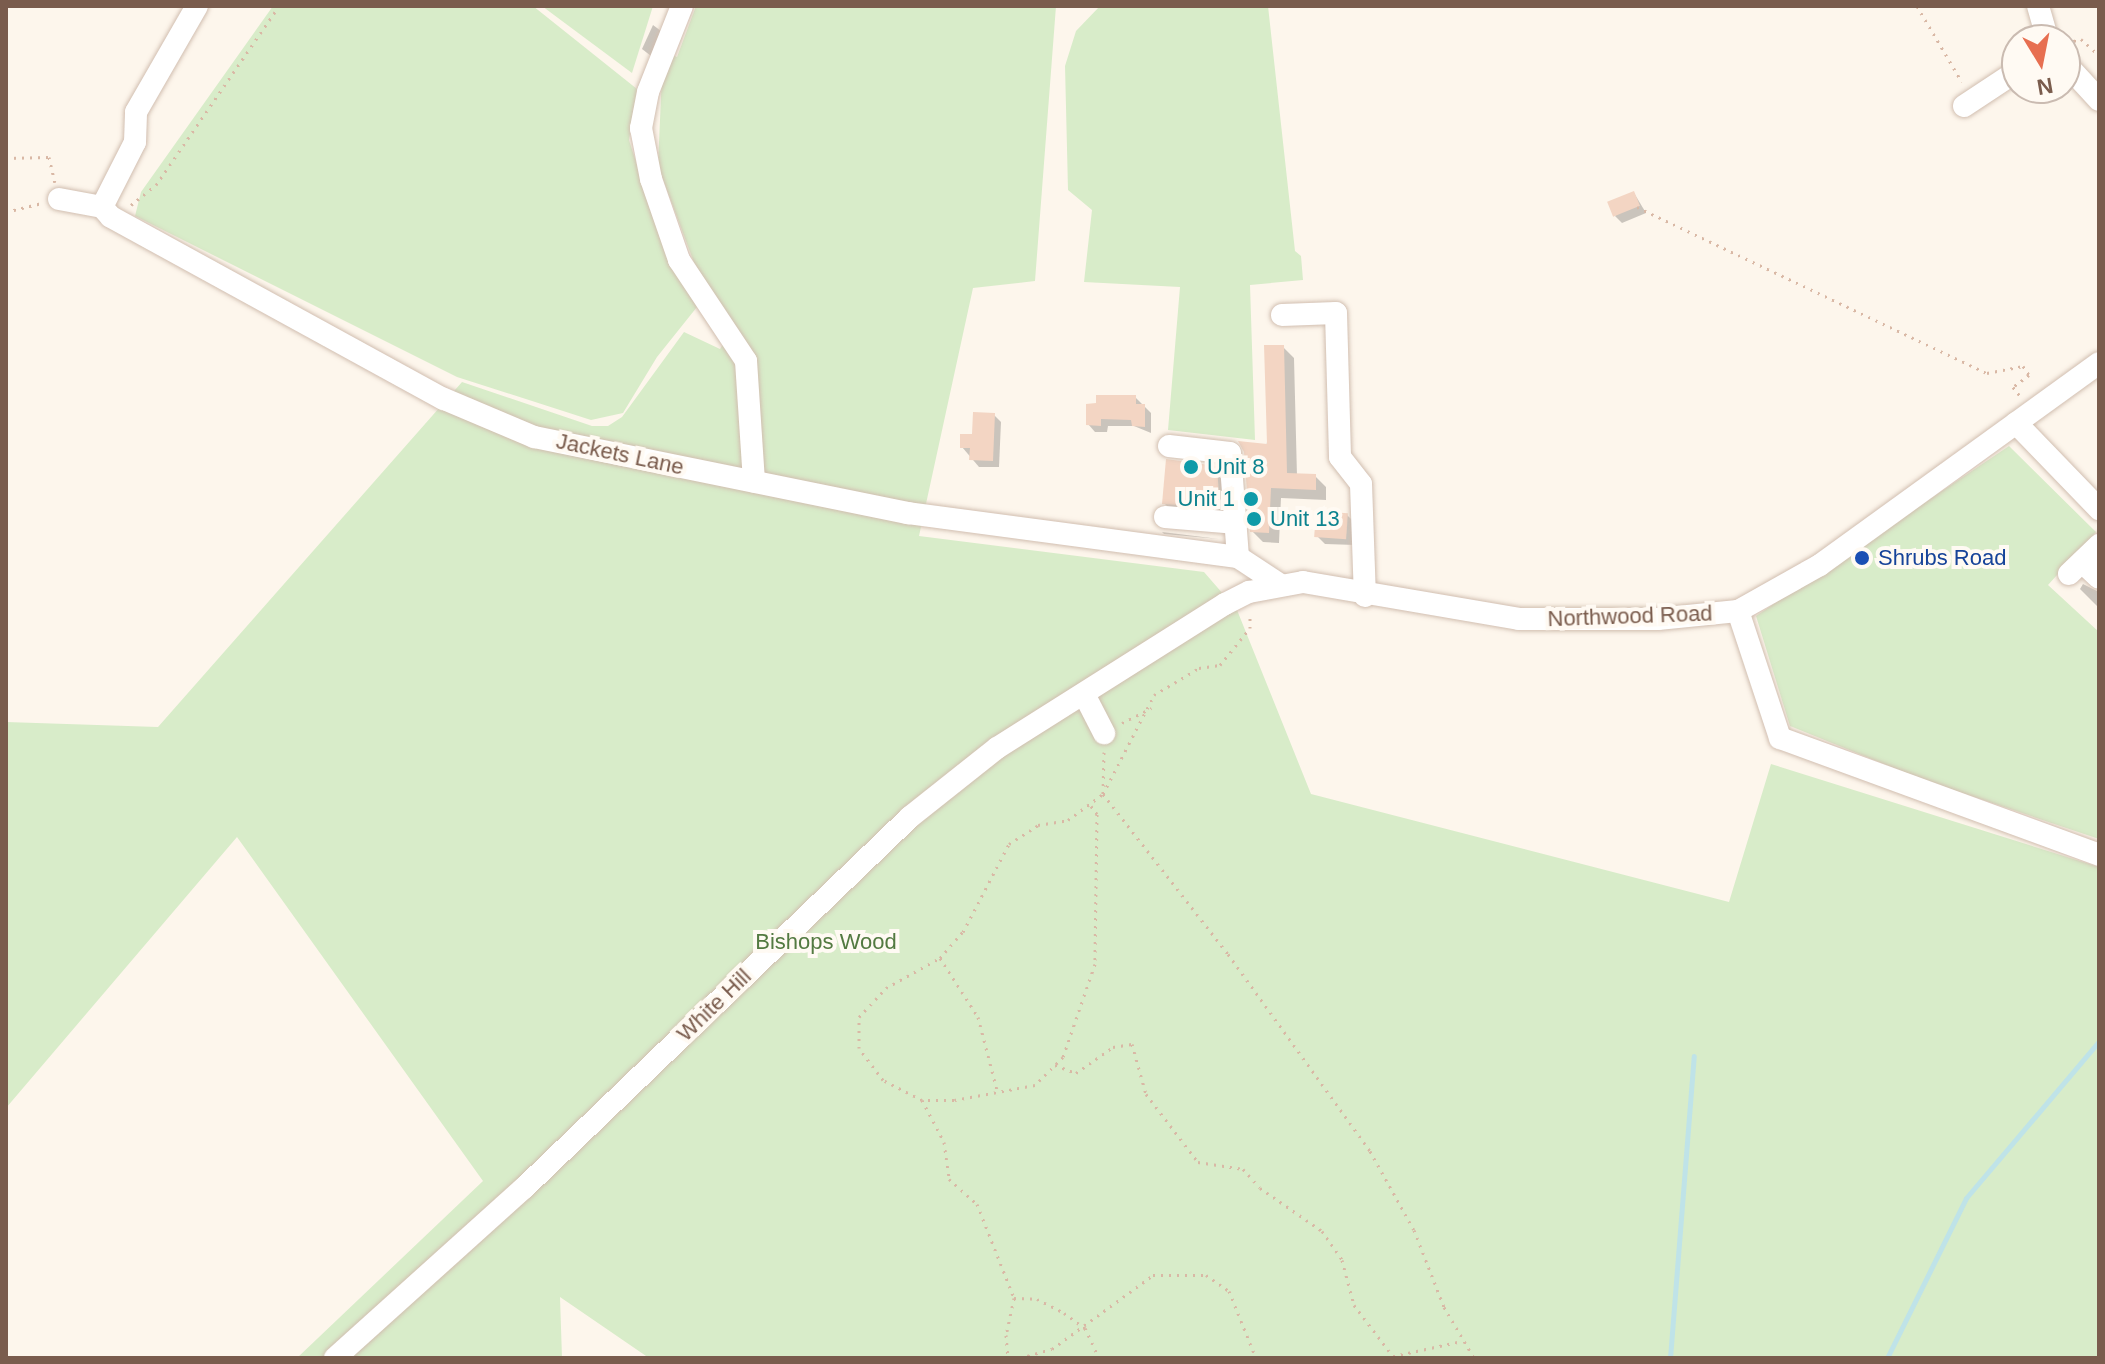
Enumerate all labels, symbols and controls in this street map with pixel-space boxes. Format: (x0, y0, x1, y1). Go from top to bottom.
north arrow (2001, 24, 2081, 104)
text: N (2035, 72, 2055, 100)
street label: Jackets Lane (554, 428, 686, 480)
place label: Unit 8 (1207, 454, 1264, 480)
marker: Unit 8 (1182, 458, 1200, 476)
place label: Unit 1 (1178, 486, 1235, 512)
marker: Unit 1 (1242, 490, 1260, 508)
place label: Unit 13 (1270, 506, 1340, 532)
marker: Unit 13 (1245, 510, 1263, 528)
place label: Shrubs Road (1878, 545, 2006, 571)
marker: Shrubs Road (1853, 549, 1871, 567)
street label: Northwood Road (1547, 600, 1713, 632)
park label: Bishops Wood (755, 929, 897, 955)
street label: White Hill (671, 963, 757, 1047)

